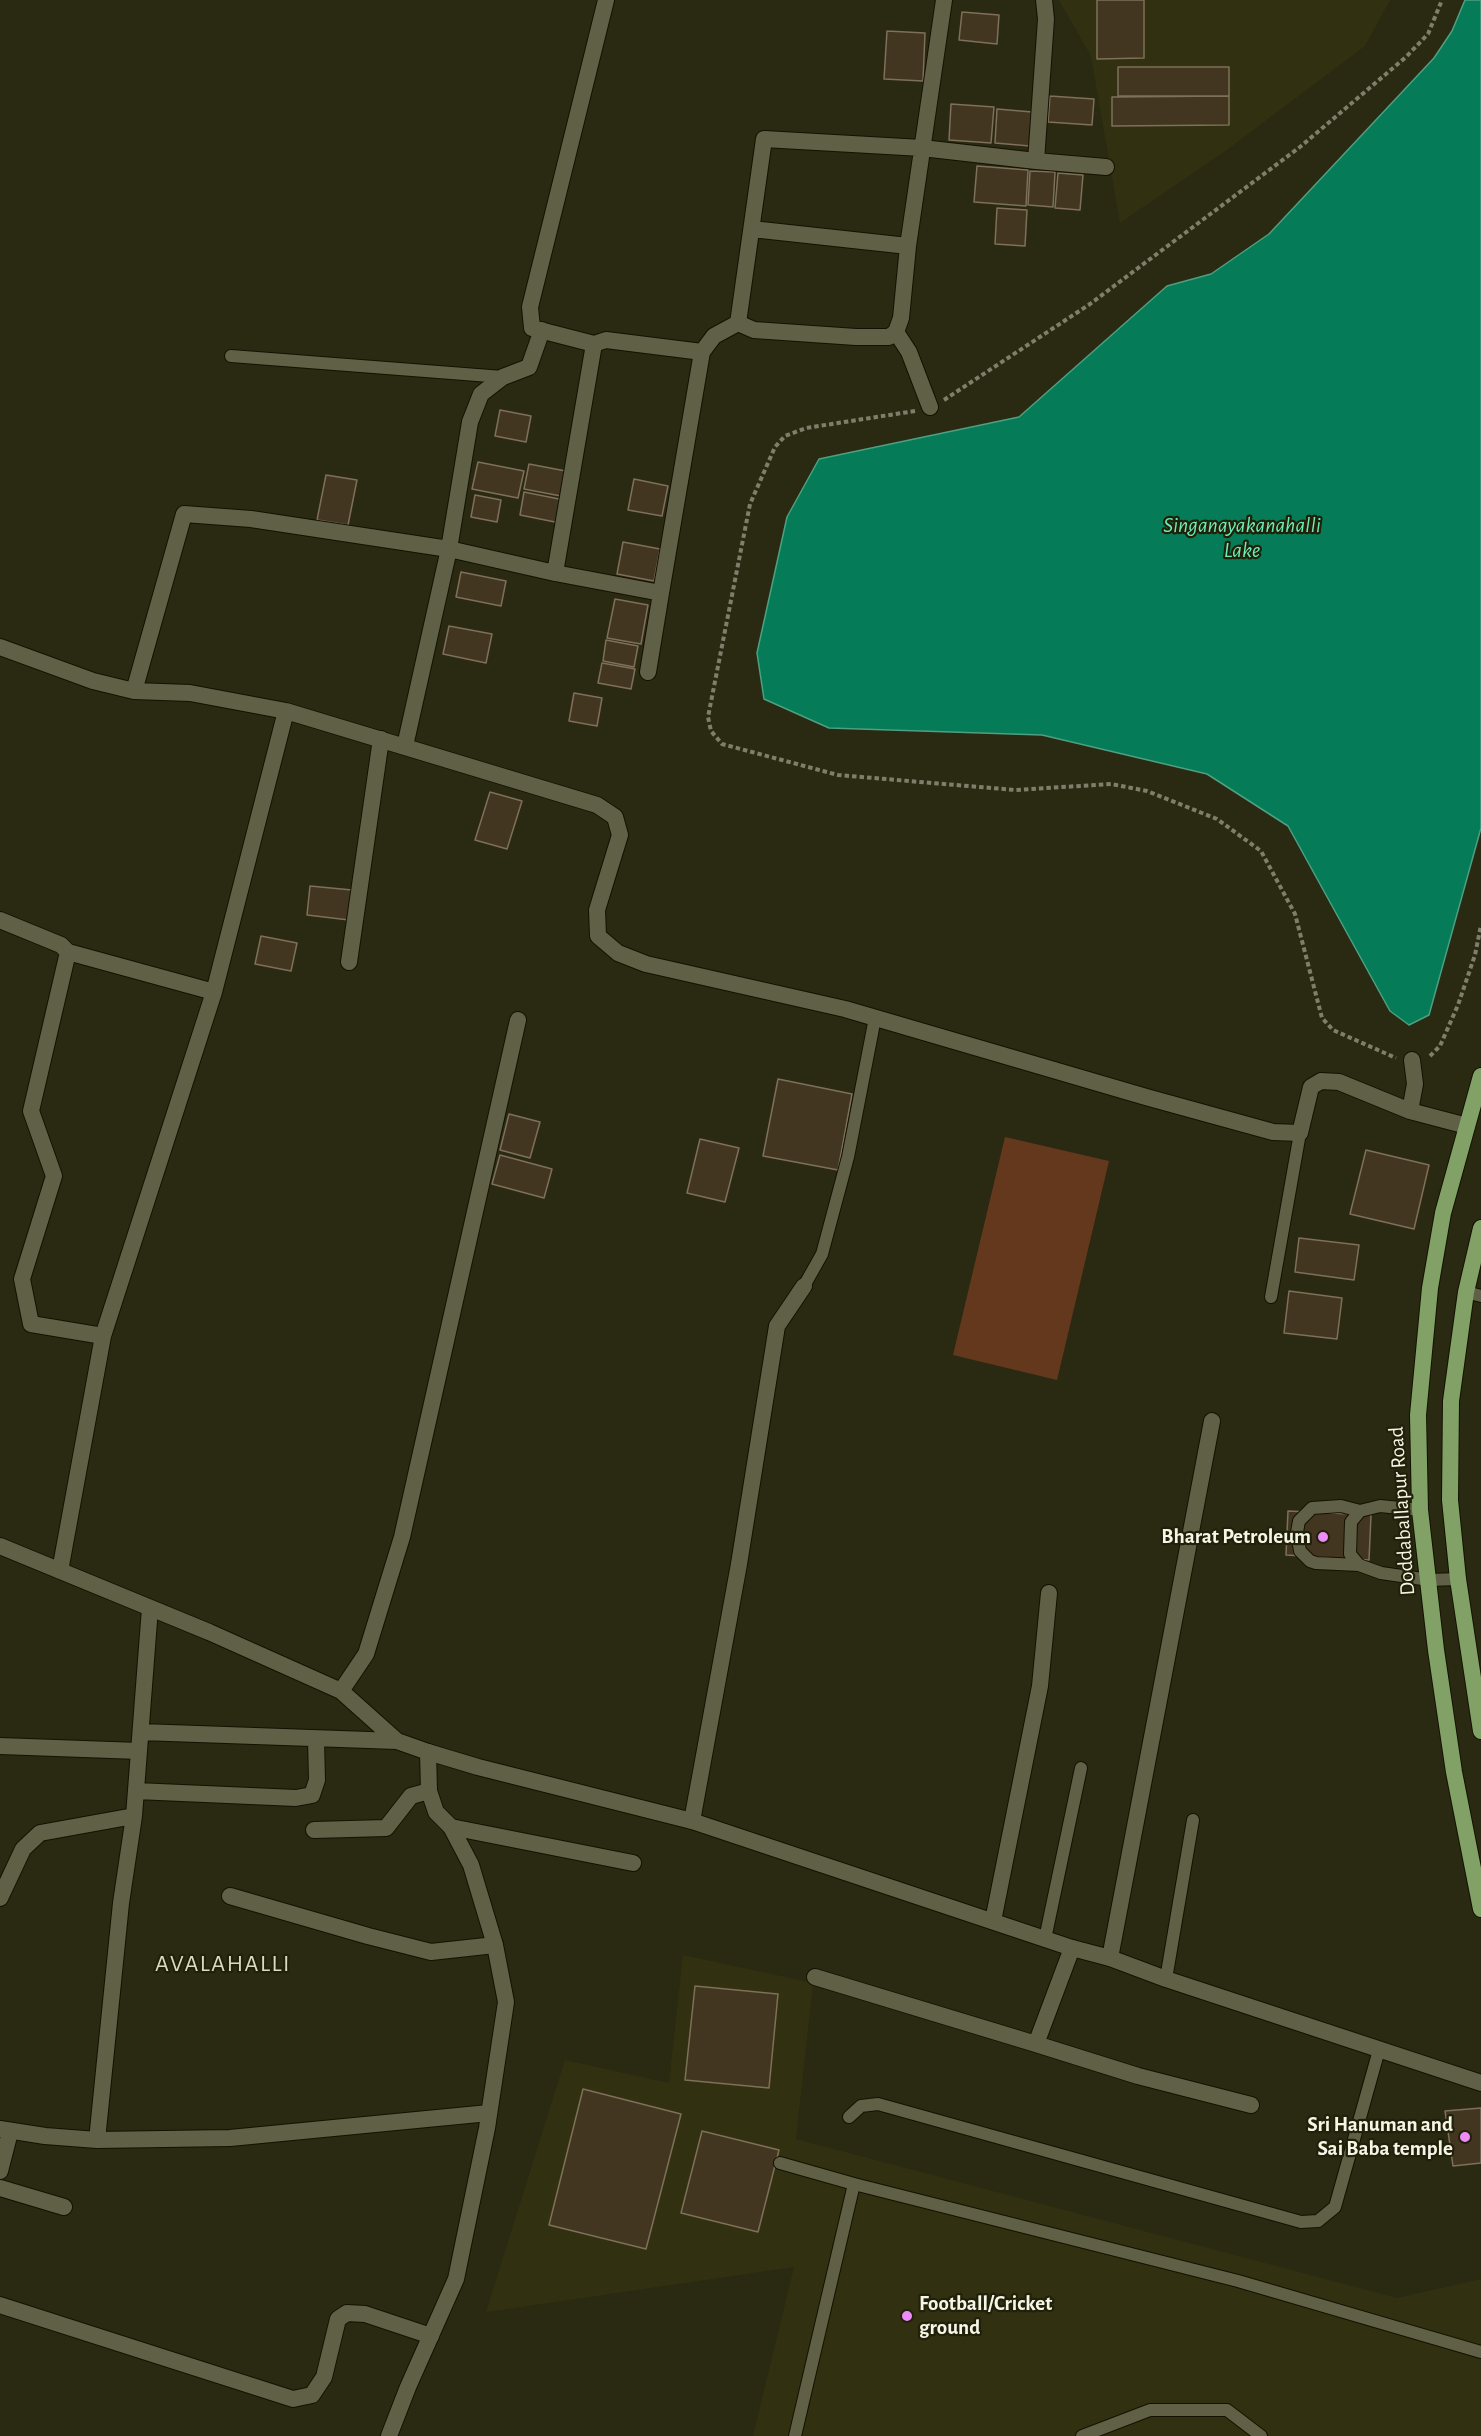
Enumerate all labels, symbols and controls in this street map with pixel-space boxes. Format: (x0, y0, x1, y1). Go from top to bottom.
water label: Singanayakanahalli Lake (1163, 512, 1321, 564)
street label: Doddaballapur Road (1384, 1426, 1420, 1596)
place label: Bharat Petroleum (1161, 1524, 1311, 1550)
marker: Bharat Petroleum (1316, 1530, 1330, 1544)
district label: AVALAHALLI (155, 1950, 291, 1978)
place label: Sri Hanuman and Sai Baba temple (1307, 2112, 1453, 2162)
marker: Sri Hanuman and Sai Baba temple (1458, 2130, 1472, 2144)
place label: Football/Cricket ground (919, 2291, 1052, 2341)
marker: Football/Cricket ground (900, 2309, 914, 2323)

